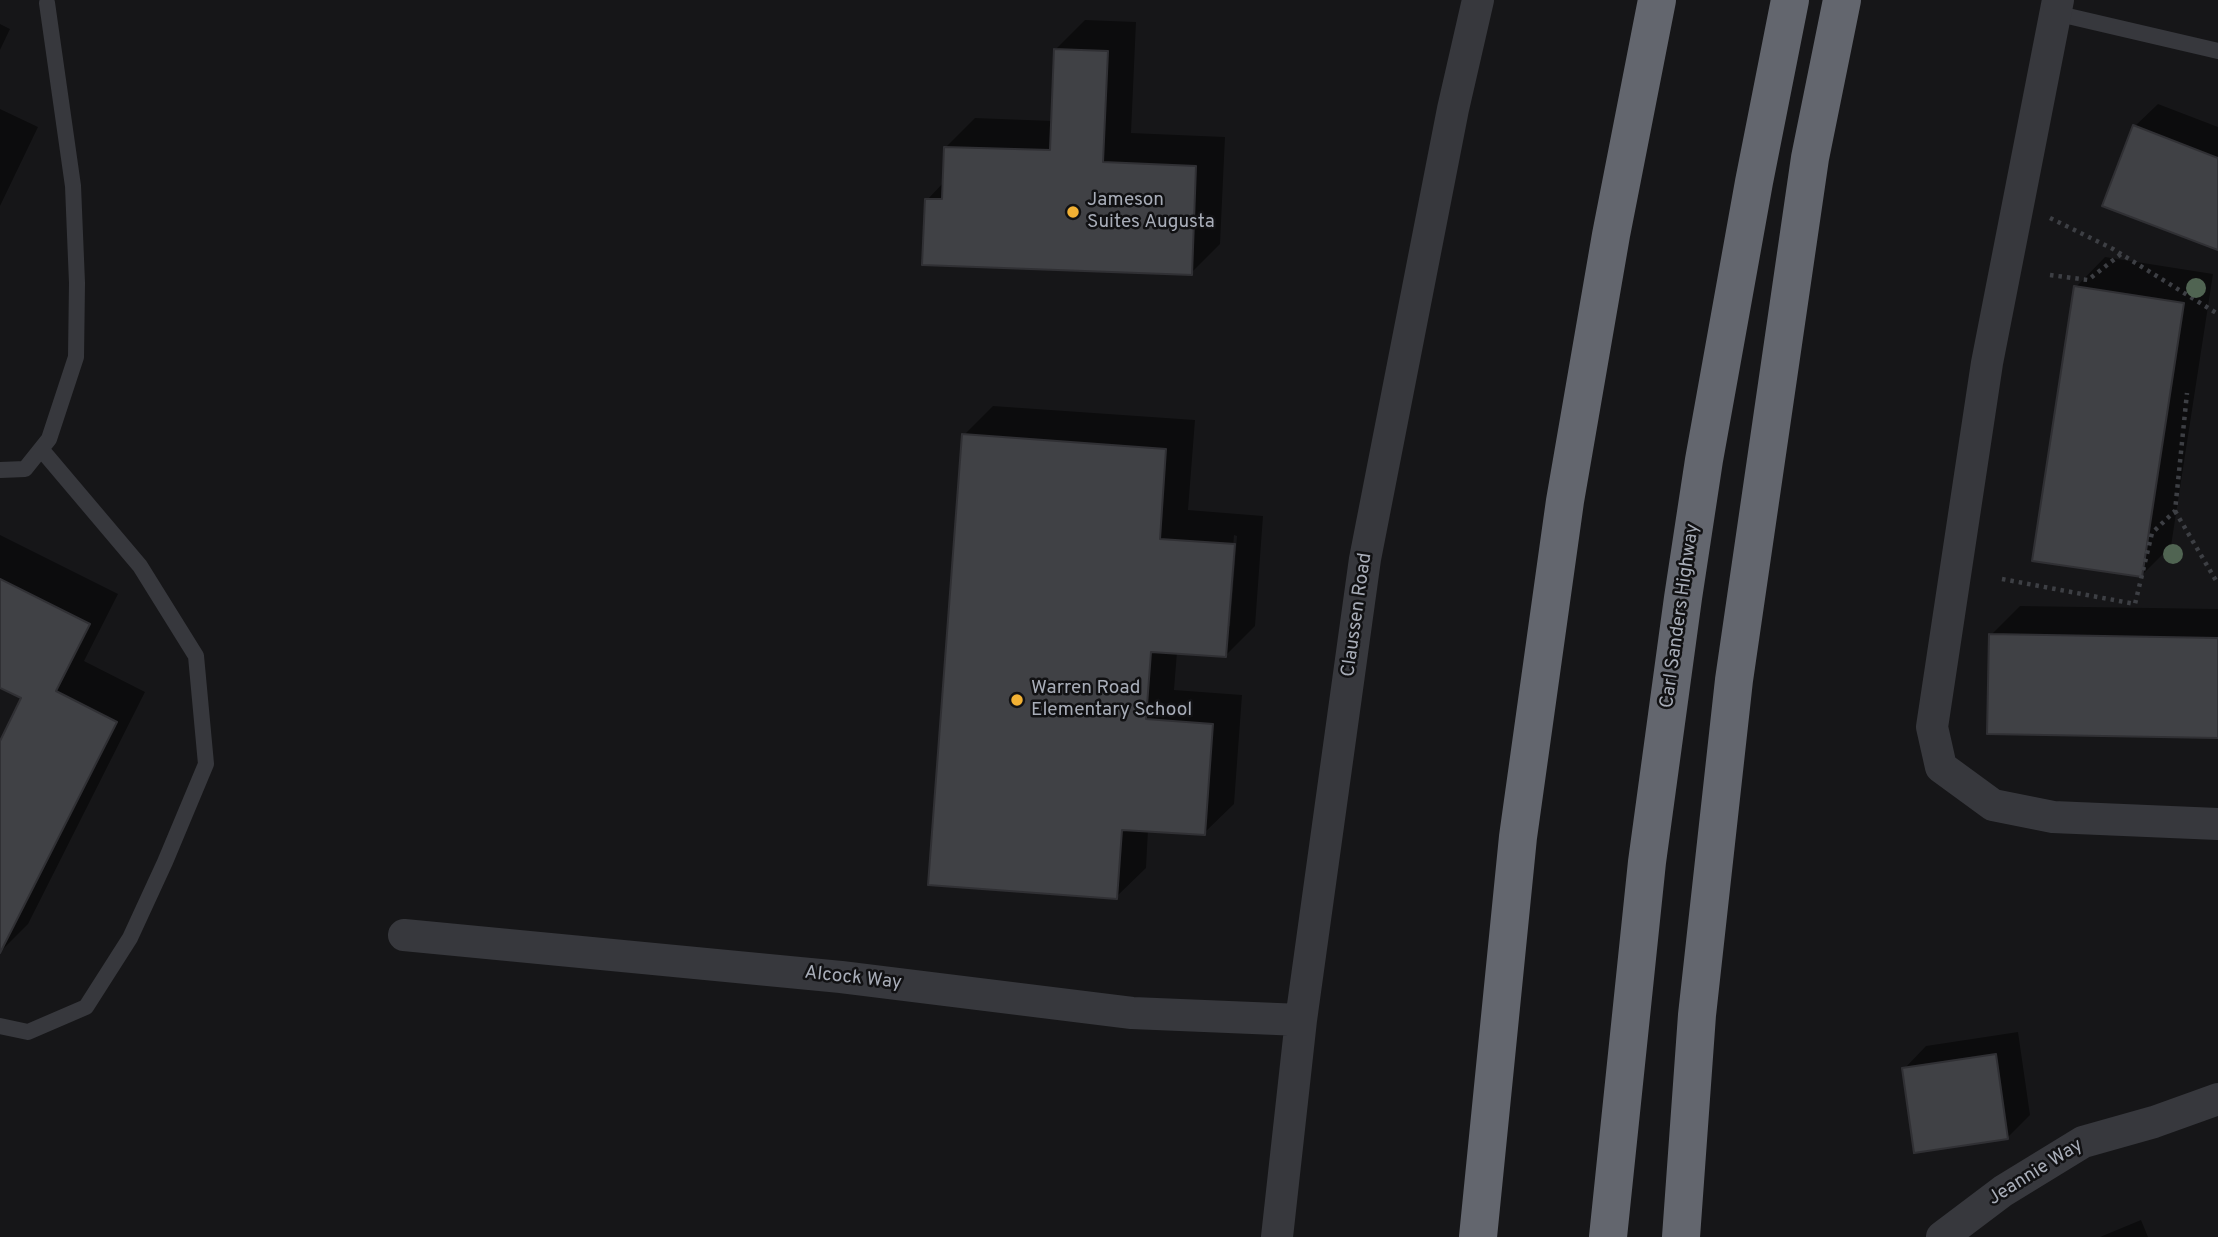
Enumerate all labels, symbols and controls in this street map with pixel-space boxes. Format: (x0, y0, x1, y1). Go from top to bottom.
place label: Jameson Suites Augusta (1087, 190, 1215, 234)
marker: Jameson Suites Augusta (1065, 204, 1081, 220)
street label: Carl Sanders Highway (1657, 522, 1705, 710)
street label: Claussen Road (1338, 551, 1378, 679)
place label: Warren Road Elementary School (1031, 678, 1192, 722)
marker: Warren Road Elementary School (1009, 692, 1025, 708)
street label: Alcock Way (803, 963, 903, 995)
street label: Jeannie Way (1984, 1135, 2088, 1211)

